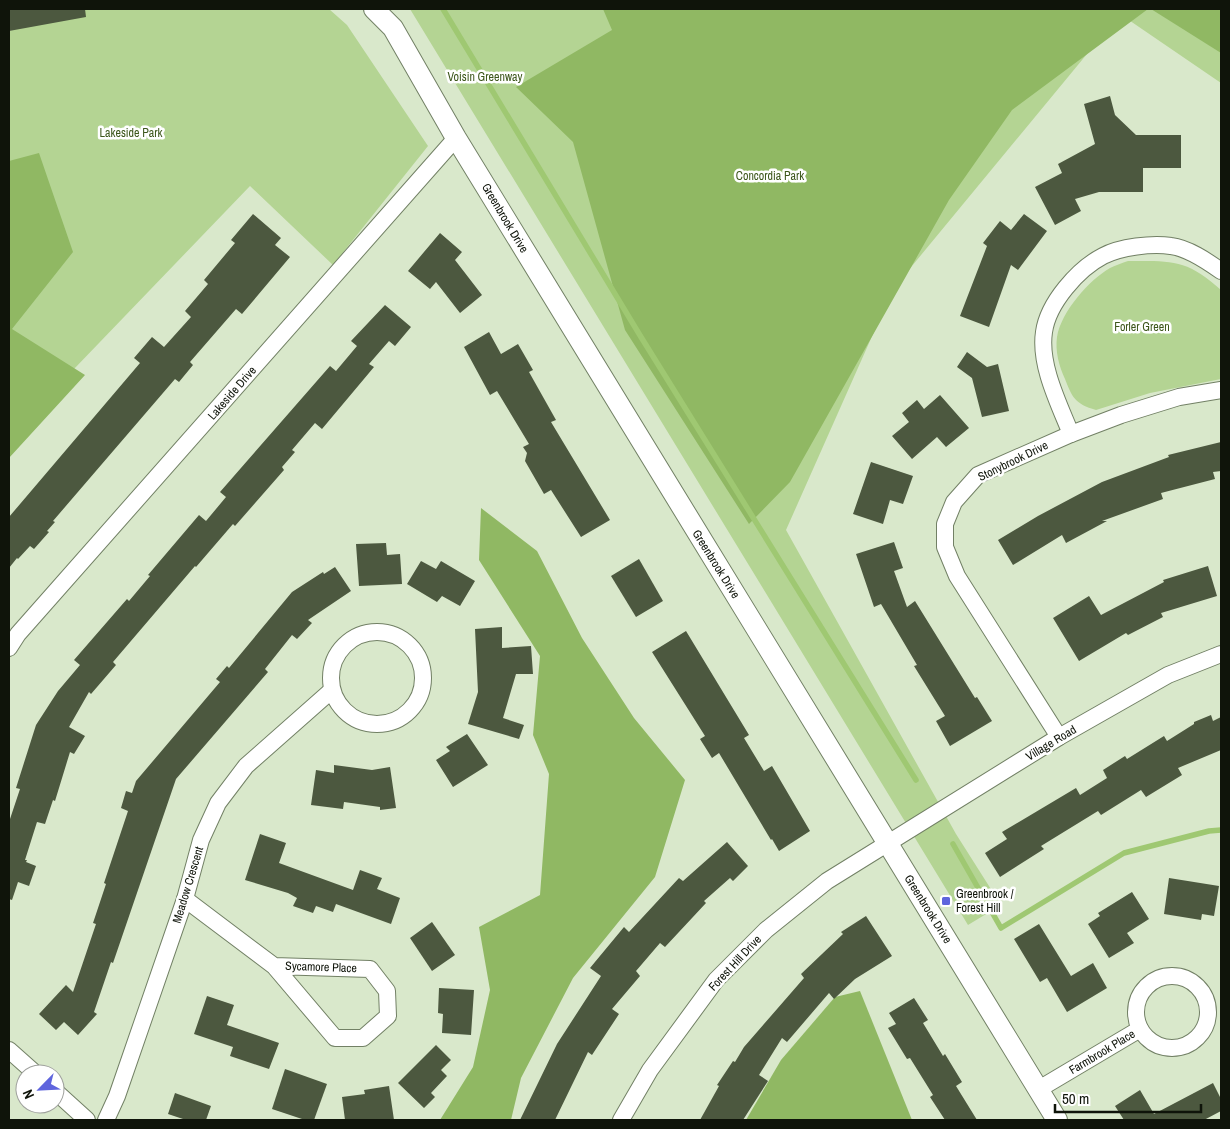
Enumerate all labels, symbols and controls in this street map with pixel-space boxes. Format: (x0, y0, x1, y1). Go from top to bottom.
park label: Voisin Greenway (448, 69, 523, 85)
park label: Lakeside Park (100, 125, 163, 141)
park label: Concordia Park (736, 168, 804, 184)
street label: Greenbrook Drive (478, 180, 532, 256)
park label: Forler Green (1114, 319, 1170, 335)
street label: Lakeside Drive (204, 363, 260, 423)
street label: Stonybrook Drive (975, 437, 1051, 485)
street label: Greenbrook Drive (688, 527, 744, 601)
street label: Village Road (1023, 722, 1079, 764)
street label: Meadow Crescent (169, 844, 207, 925)
street label: Greenbrook Drive (900, 872, 956, 946)
place label: Greenbrook / Forest Hill (956, 886, 1014, 916)
marker: Greenbrook / Forest Hill (940, 895, 952, 907)
street label: Forest Hill Drive (705, 932, 765, 994)
street label: Sycamore Place (285, 958, 357, 976)
street label: Farmbrook Place (1066, 1026, 1138, 1078)
north arrow (15, 1064, 65, 1114)
scale bar (1055, 1082, 1201, 1114)
text: N (18, 1087, 38, 1102)
text: 50 m (1062, 1088, 1089, 1109)

